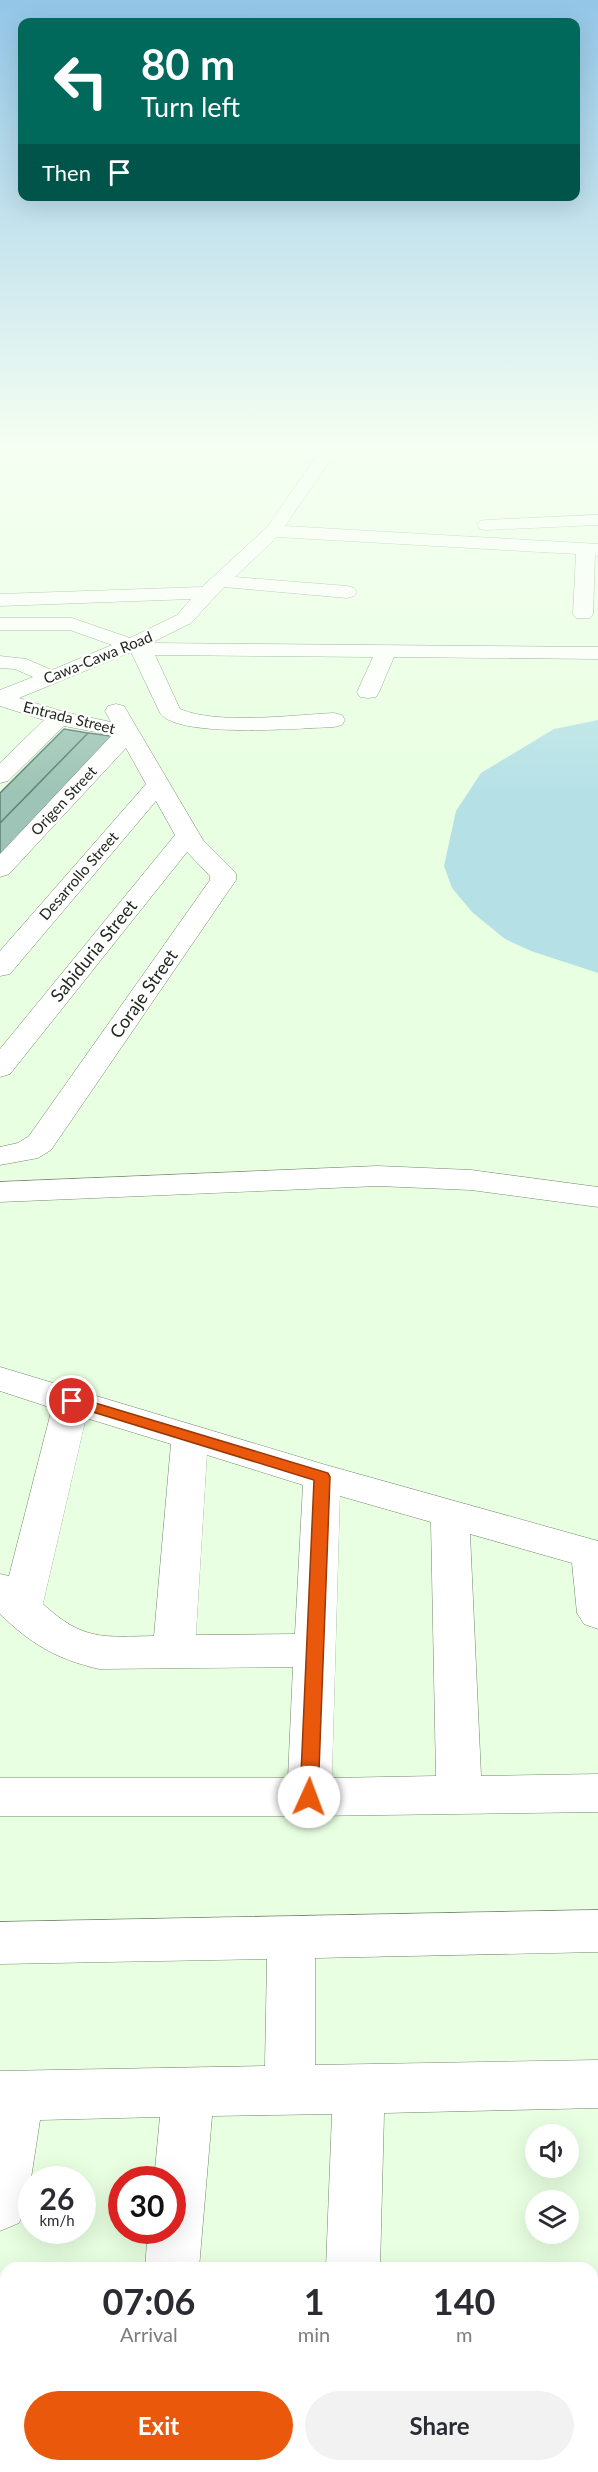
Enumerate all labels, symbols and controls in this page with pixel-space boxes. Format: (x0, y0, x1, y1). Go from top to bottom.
text: 80 m (141, 39, 235, 89)
icon: left (42, 42, 120, 120)
text: Turn left (141, 90, 240, 123)
icon: arrive (103, 156, 136, 189)
text: Then (42, 159, 91, 186)
street label: Cawa-Cawa Road (41, 627, 155, 687)
street label: Entrada Street (21, 697, 118, 737)
street label: Origen Street (27, 761, 100, 839)
street label: Desarrollo Street (35, 827, 122, 923)
street label: Sabiduria Street (45, 894, 141, 1006)
street label: Coraje Street (105, 944, 182, 1042)
pin (46, 1375, 97, 1426)
icon: arrive (55, 1384, 88, 1417)
position arrow (277, 1765, 341, 1829)
map controls (525, 2124, 579, 2244)
button: sound (525, 2124, 579, 2178)
speed limit sign: 30 (108, 2166, 186, 2244)
text: 26 (40, 2180, 74, 2216)
button: layers (525, 2190, 579, 2244)
text: km/h (39, 2211, 75, 2229)
text: 07:06 (103, 2279, 195, 2323)
text: 1 (304, 2279, 325, 2323)
text: 140 (433, 2279, 495, 2323)
text: Arrival (120, 2322, 178, 2346)
text: min (298, 2322, 330, 2346)
text: m (456, 2322, 472, 2346)
button: Exit (24, 2391, 293, 2460)
button: Share (305, 2391, 574, 2460)

